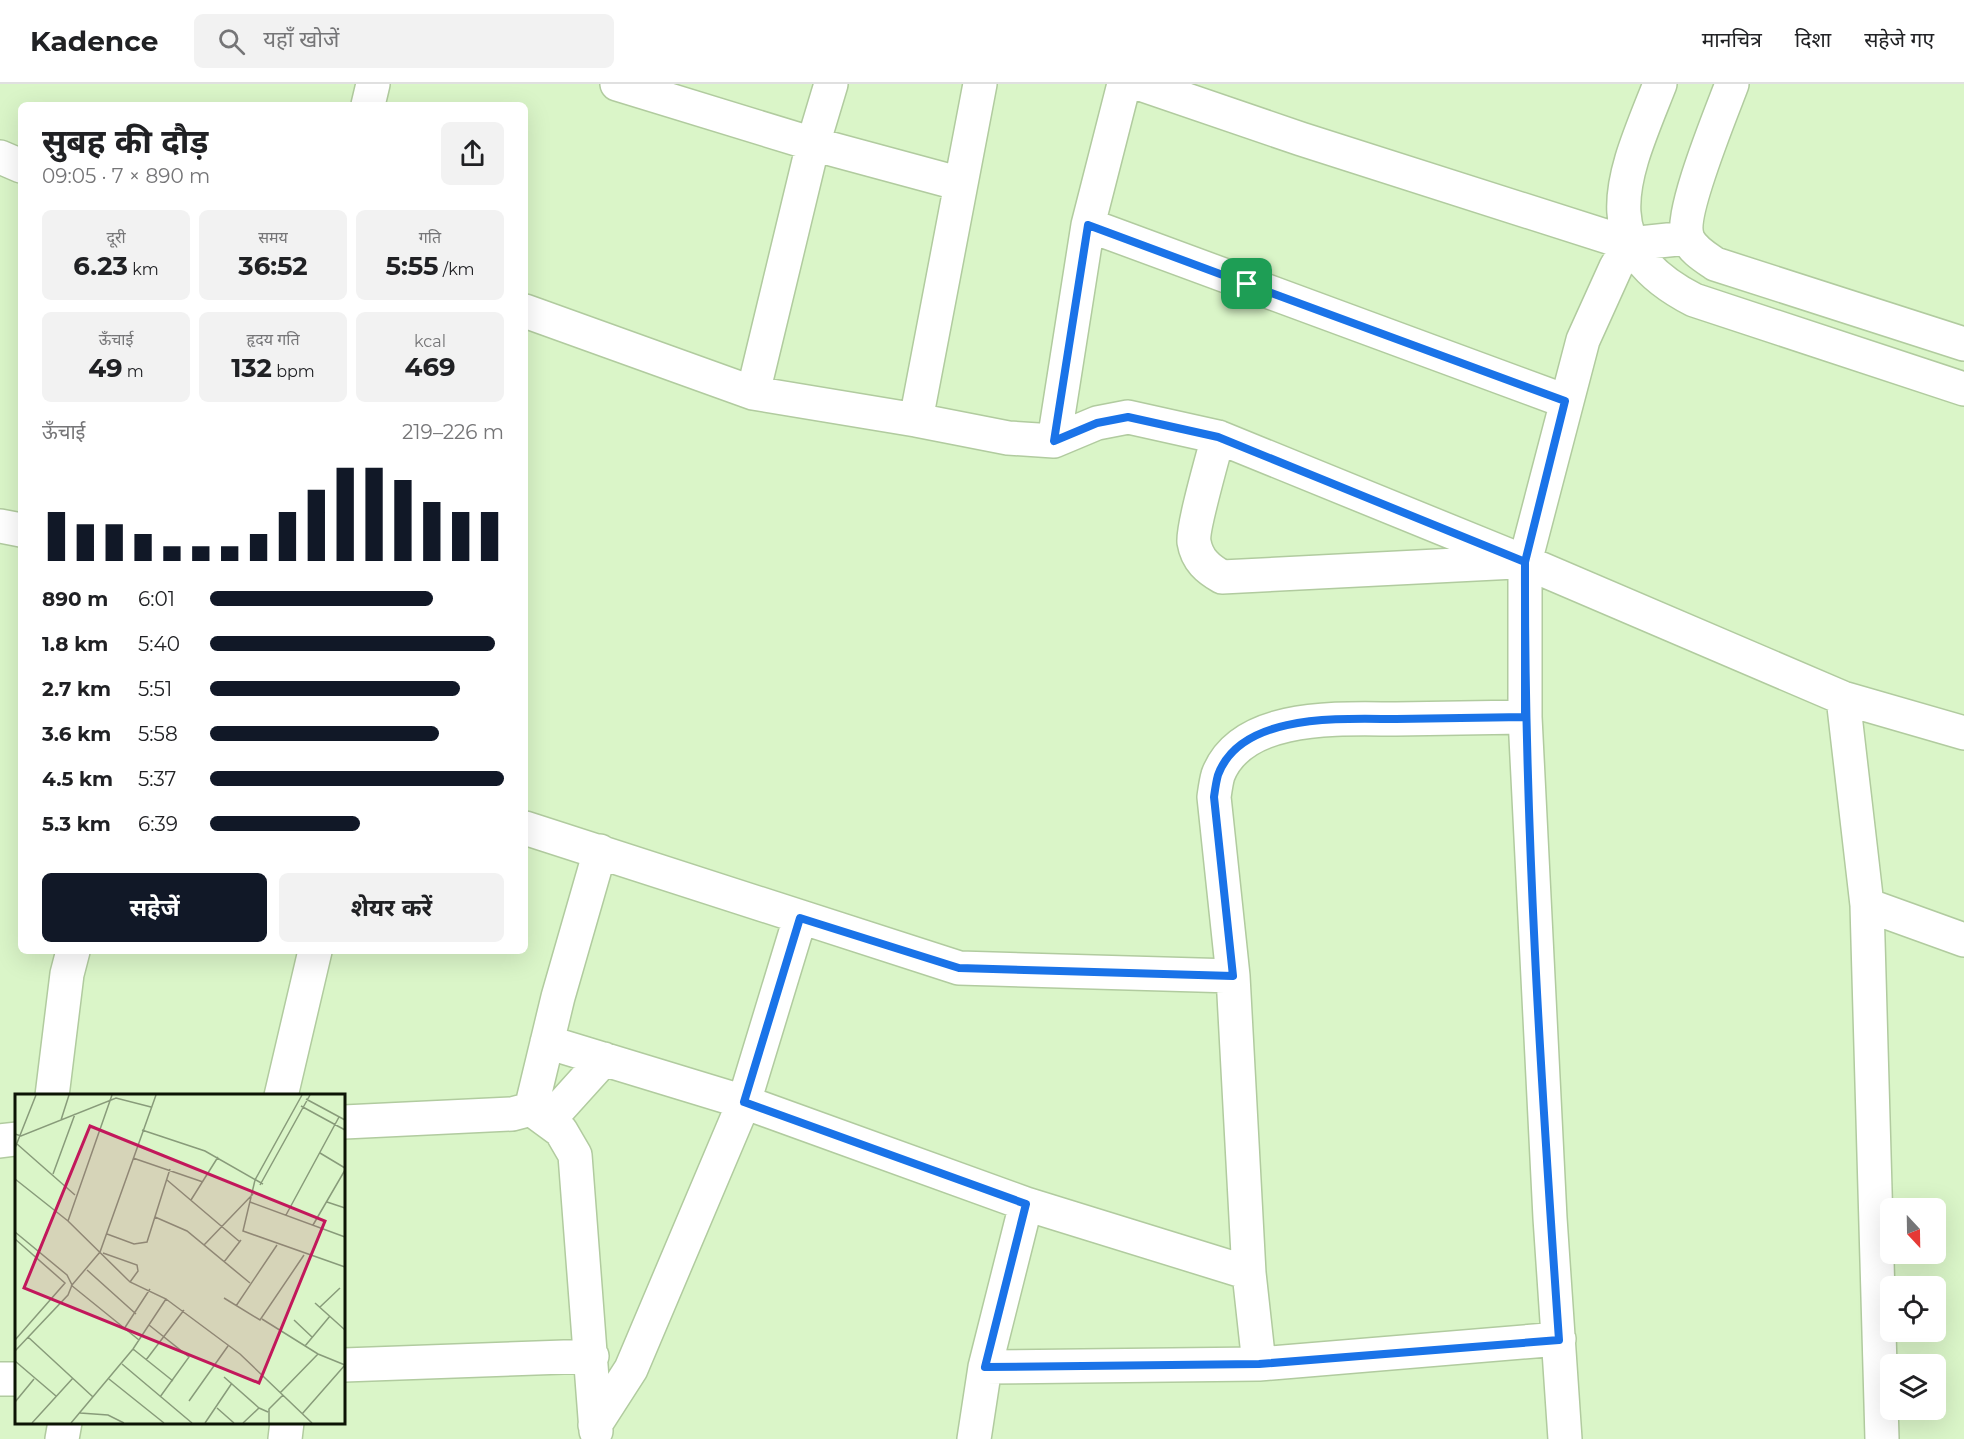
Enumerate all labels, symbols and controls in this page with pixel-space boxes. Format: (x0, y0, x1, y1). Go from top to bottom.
search box (194, 14, 614, 68)
text: Kadence (30, 24, 158, 58)
icon: search (215, 25, 248, 58)
text: यहाँ खोजें (263, 26, 339, 53)
text: मानचित्र (1702, 27, 1762, 52)
text: दिशा (1795, 27, 1831, 52)
text: सहेजे गए (1864, 27, 1934, 52)
text: सुबह की दौड़ (42, 121, 208, 161)
button: share (441, 122, 504, 185)
text: 09:05 · 7 × 890 m (42, 164, 210, 188)
text: दूरी (106, 228, 126, 247)
text: समय (258, 228, 288, 247)
text: गति (419, 228, 441, 247)
text: 6.23 (73, 250, 128, 282)
text: 36:52 (238, 250, 308, 282)
text: 5:55 (385, 250, 439, 282)
pin (1221, 258, 1272, 309)
text: km (128, 260, 159, 279)
text: /km (439, 260, 475, 279)
icon: arrive (1230, 267, 1263, 300)
text: ऊँचाई (99, 330, 133, 349)
text: हृदय गति (246, 330, 300, 349)
text: kcal (414, 332, 446, 351)
text: 469 (404, 351, 456, 383)
text: 49 (88, 352, 123, 384)
text: 132 (231, 352, 272, 384)
text: m (123, 362, 144, 381)
text: bpm (272, 362, 315, 381)
text: ऊँचाई (42, 420, 85, 444)
text: 219–226 m (402, 420, 504, 444)
text: 890 m (42, 587, 108, 611)
text: 6:01 (138, 587, 175, 611)
text: 1.8 km (42, 632, 108, 656)
text: 5:40 (138, 632, 180, 656)
text: 2.7 km (42, 677, 111, 701)
text: 5:51 (138, 677, 172, 701)
text: 3.6 km (42, 722, 111, 746)
text: 5:58 (138, 722, 178, 746)
text: 4.5 km (42, 767, 113, 791)
text: 5:37 (138, 767, 176, 791)
text: 5.3 km (42, 812, 111, 836)
text: 6:39 (138, 812, 178, 836)
button: सहेजें (42, 873, 267, 942)
button: शेयर करें (279, 873, 504, 942)
inset map (15, 1094, 345, 1424)
north arrow (1880, 1198, 1946, 1264)
map controls (1880, 1198, 1946, 1420)
button: locate (1880, 1276, 1946, 1342)
button: layers (1880, 1354, 1946, 1420)

